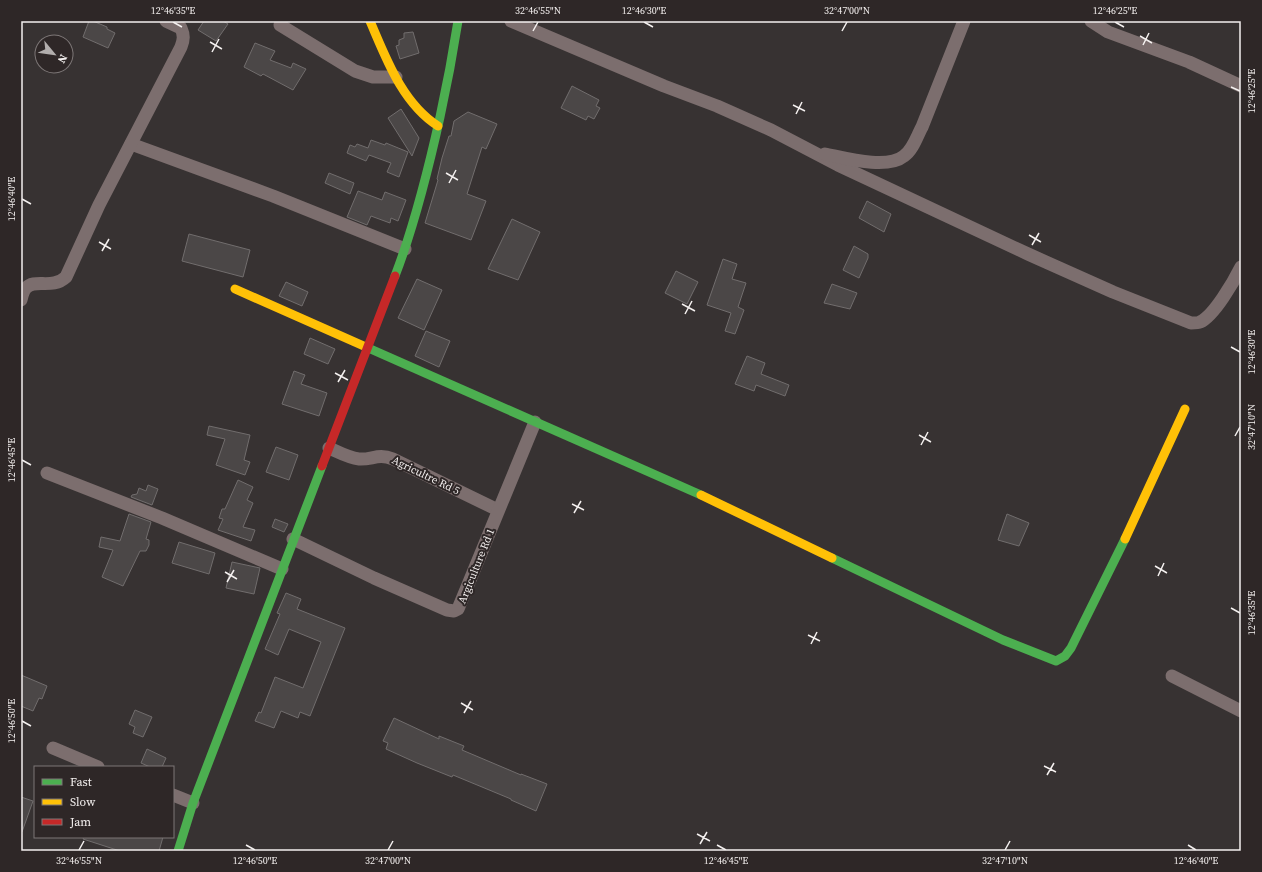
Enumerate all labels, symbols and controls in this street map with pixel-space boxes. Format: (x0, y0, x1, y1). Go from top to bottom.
text: 12°46'35"E (151, 4, 195, 17)
text: 32°46'55"N (515, 4, 561, 17)
text: 12°46'30"E (622, 4, 666, 17)
text: 32°47'00"N (824, 4, 870, 17)
text: 12°46'25"E (1093, 4, 1137, 17)
north arrow (34, 34, 74, 74)
text: N (54, 51, 71, 66)
text: 12°46'25"E (1245, 69, 1258, 113)
text: 12°46'40"E (5, 177, 18, 221)
text: 12°46'30"E (1245, 330, 1258, 374)
text: 32°47'10"N (1245, 404, 1258, 450)
text: 12°46'45"E (5, 438, 18, 482)
street label: Agricultre Rd 5 (389, 453, 463, 499)
street label: Argiculture Rd 1 (455, 526, 498, 606)
text: 12°46'35"E (1245, 591, 1258, 635)
text: 12°46'50"E (5, 699, 18, 743)
legend (34, 766, 174, 838)
text: Fast (70, 774, 92, 790)
text: Slow (70, 794, 96, 810)
text: Jam (69, 814, 91, 830)
text: 32°46'55"N (56, 854, 102, 867)
text: 12°46'50"E (233, 854, 277, 867)
text: 32°47'00"N (365, 854, 411, 867)
text: 12°46'45"E (704, 854, 748, 867)
text: 32°47'10"N (982, 854, 1028, 867)
text: 12°46'40"E (1174, 854, 1218, 867)

